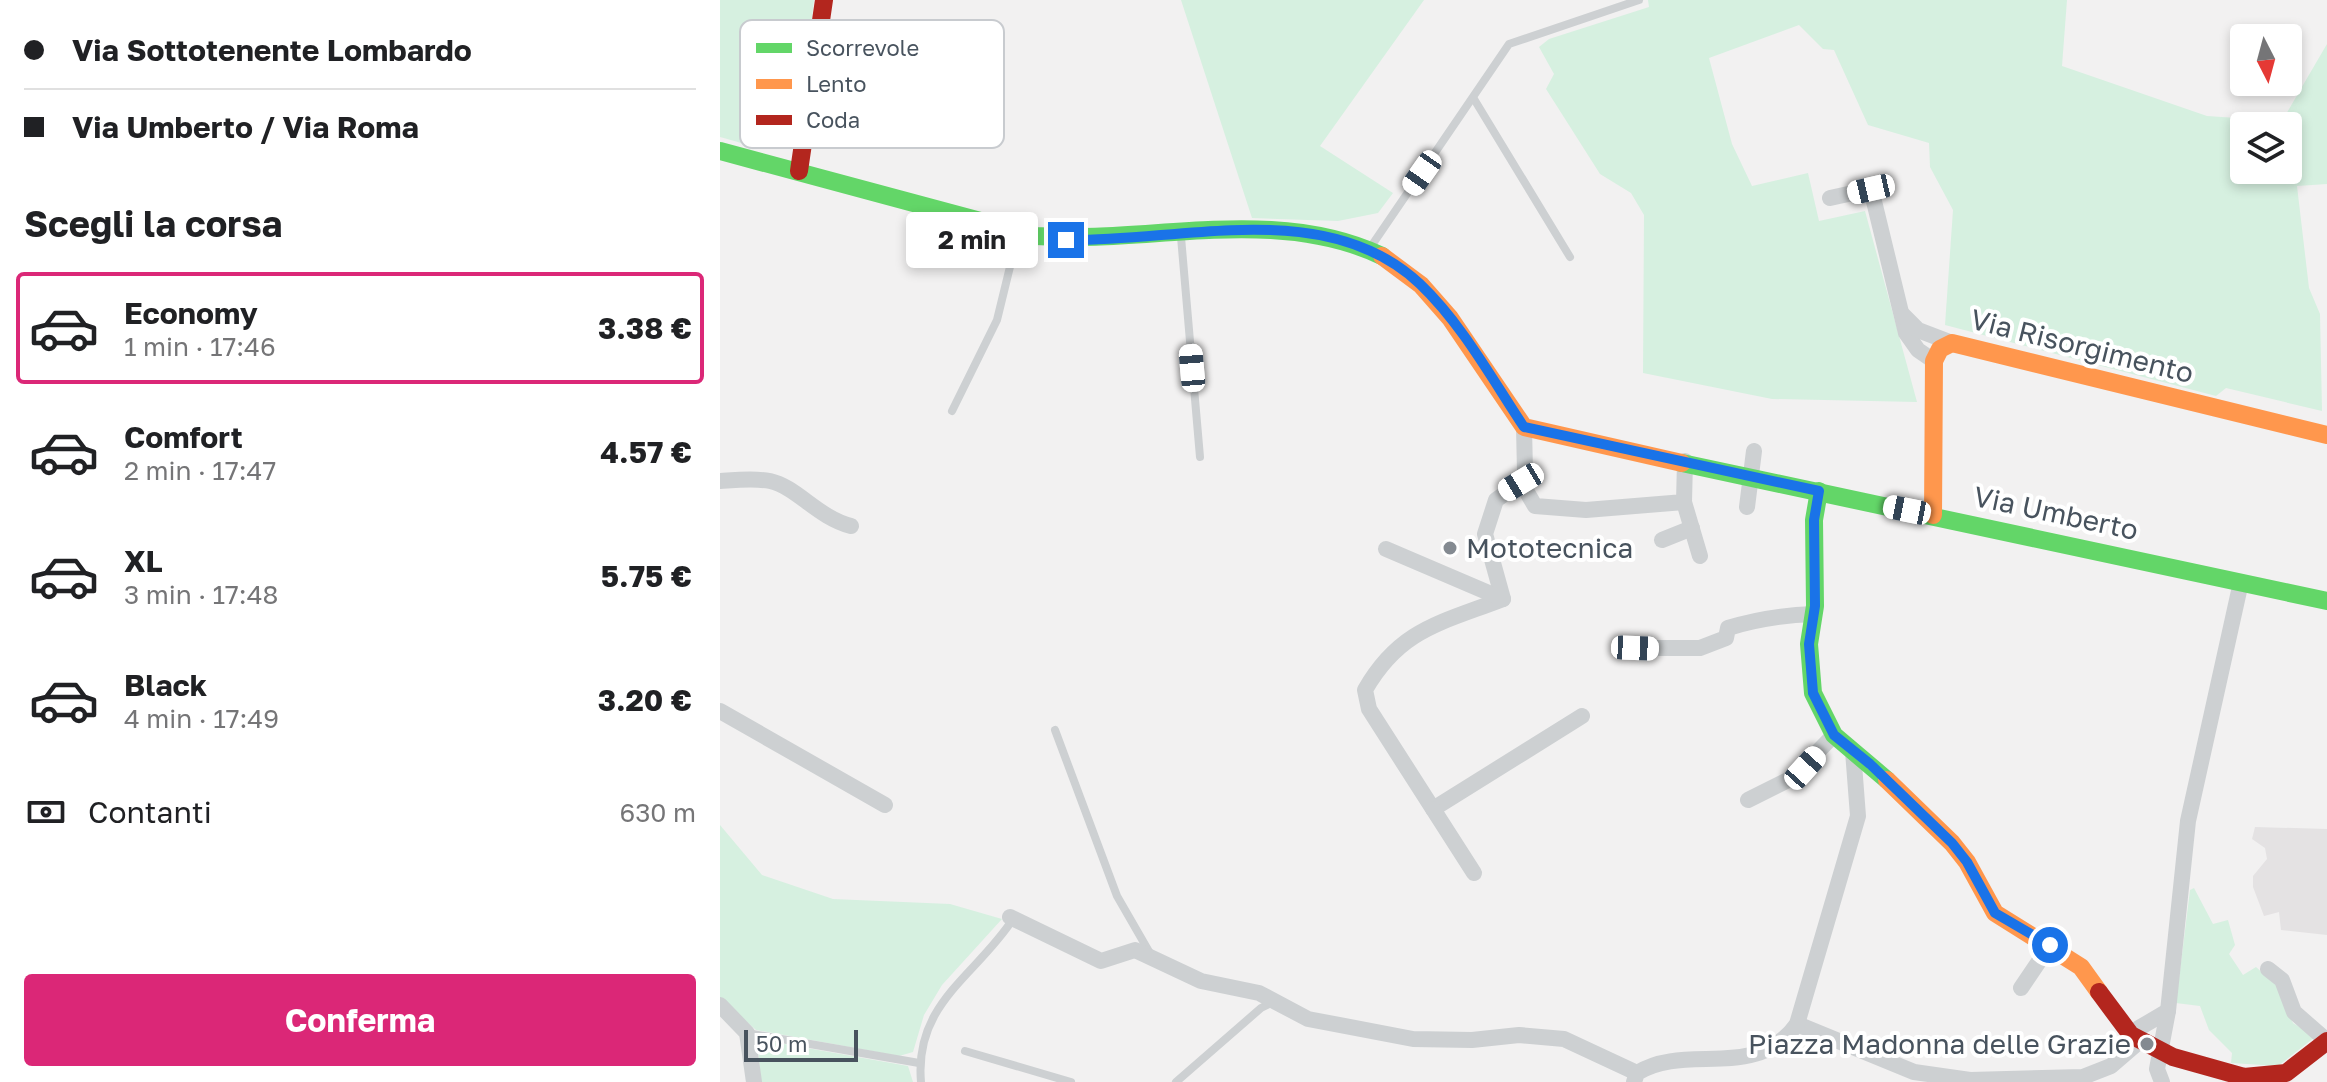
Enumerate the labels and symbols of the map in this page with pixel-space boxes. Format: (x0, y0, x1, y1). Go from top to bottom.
legend (740, 20, 1004, 148)
north arrow (2230, 24, 2302, 96)
text: Scorrevole (806, 34, 919, 61)
text: Lento (806, 70, 866, 97)
text: Coda (806, 106, 860, 133)
car (1398, 146, 1446, 200)
car (1845, 172, 1897, 206)
callout: 2 min (906, 212, 1038, 268)
route end (1048, 222, 1084, 258)
street label: Via Risorgimento (1967, 302, 2197, 389)
car (1178, 343, 1206, 393)
car (1494, 459, 1548, 505)
street label: Via Umberto (1971, 479, 2141, 546)
car (1881, 494, 1933, 526)
place label: Mototecnica (1466, 531, 1633, 564)
marker: Mototecnica (1441, 539, 1459, 557)
car (1611, 635, 1659, 661)
car (1780, 742, 1830, 794)
route start (2032, 927, 2068, 963)
scale bar (744, 1026, 858, 1062)
place label: Piazza Madonna delle Grazie (1748, 1027, 2131, 1060)
marker: Piazza Madonna delle Grazie (2138, 1035, 2156, 1053)

